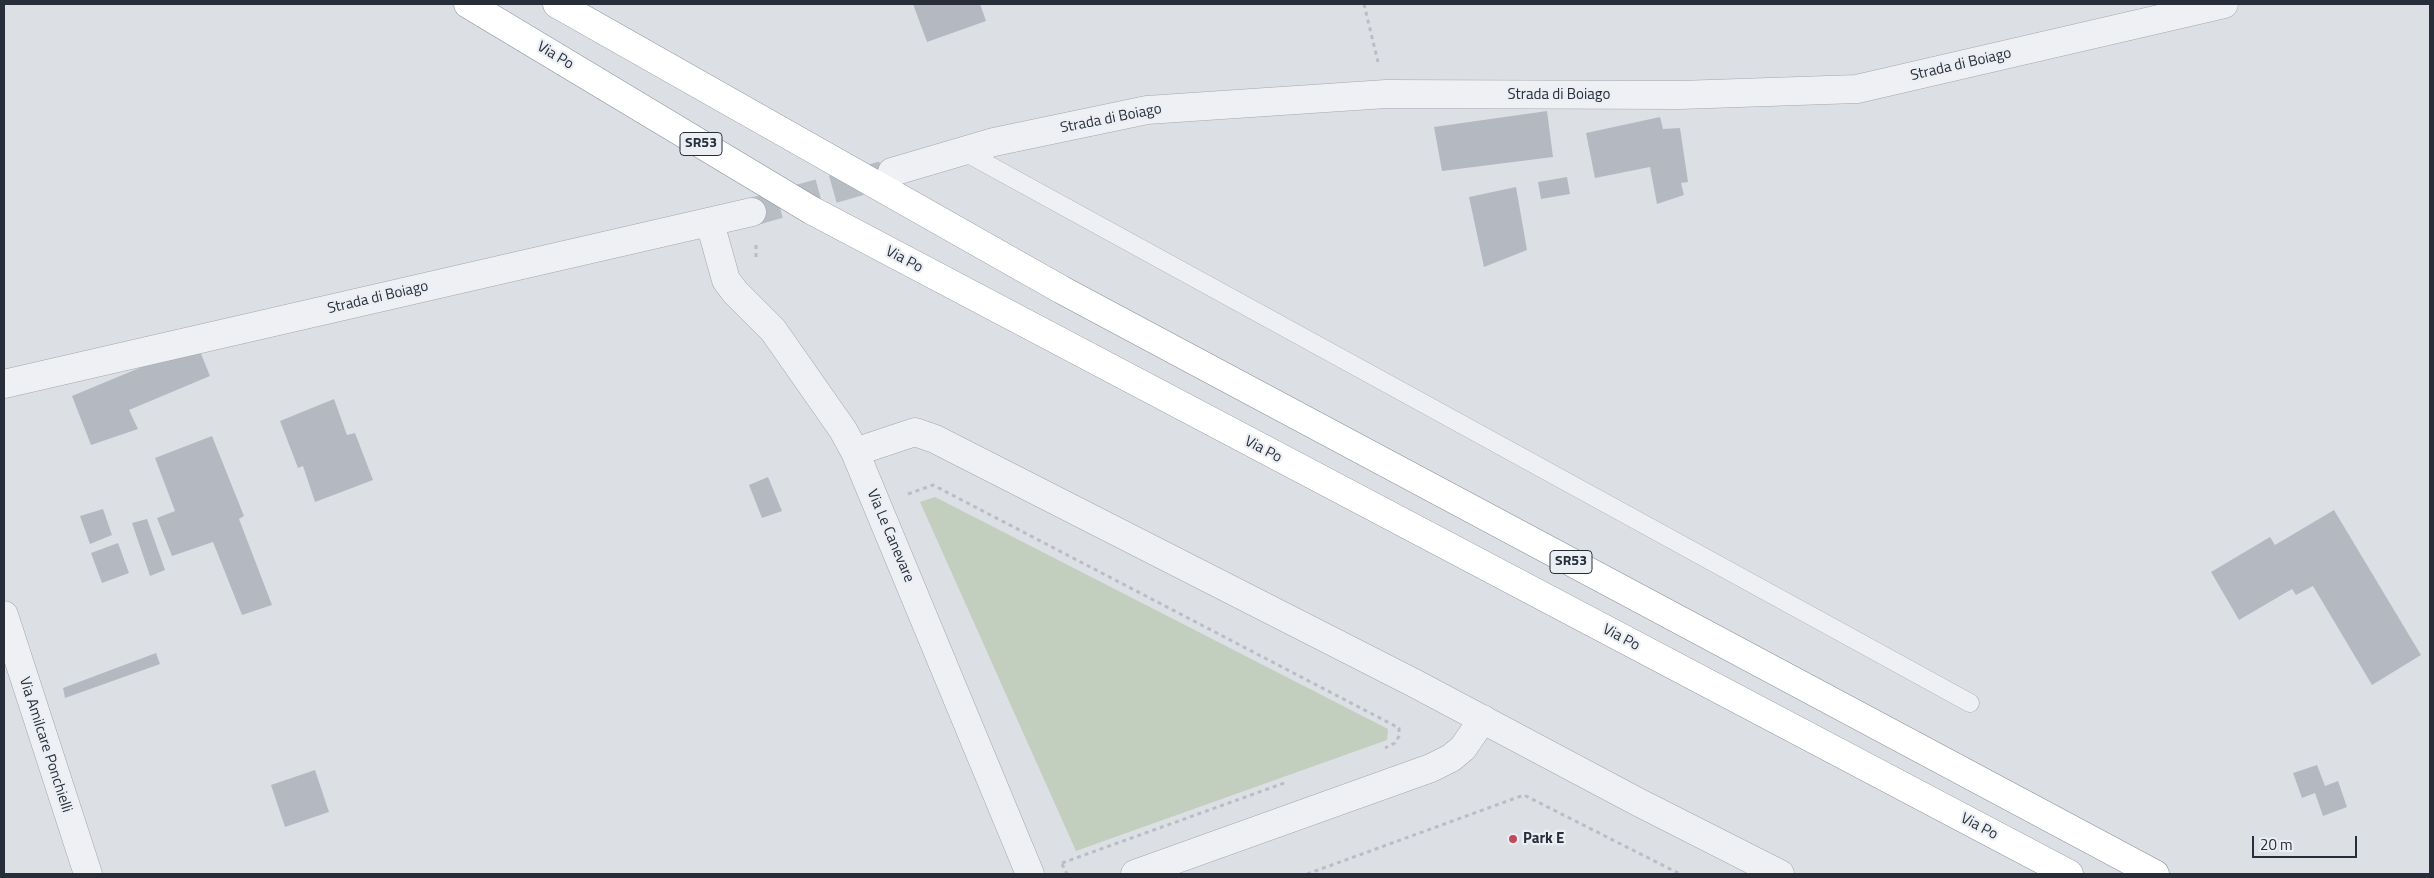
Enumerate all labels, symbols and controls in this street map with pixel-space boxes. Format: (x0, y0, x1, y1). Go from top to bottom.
street label: Via Po (533, 38, 577, 74)
street label: Strada di Boiago (1909, 45, 2013, 85)
street label: Strada di Boiago (1508, 86, 1610, 104)
street label: Strada di Boiago (1059, 100, 1163, 138)
road number: SR53 (680, 132, 722, 156)
street label: Via Po (882, 243, 926, 277)
street label: Strada di Boiago (326, 278, 430, 318)
street label: Via Po (1241, 433, 1285, 467)
street label: Via Le Canevare (862, 487, 918, 585)
road number: SR53 (1550, 550, 1592, 574)
street label: Via Po (1599, 621, 1643, 655)
street label: Via Amilcare Ponchielli (15, 675, 75, 815)
street label: Via Po (1957, 810, 2001, 844)
scale bar (2254, 826, 2359, 858)
place label: Park E (1523, 830, 1564, 848)
marker: Park E (1507, 833, 1519, 845)
text: 20 m (2260, 833, 2293, 856)

